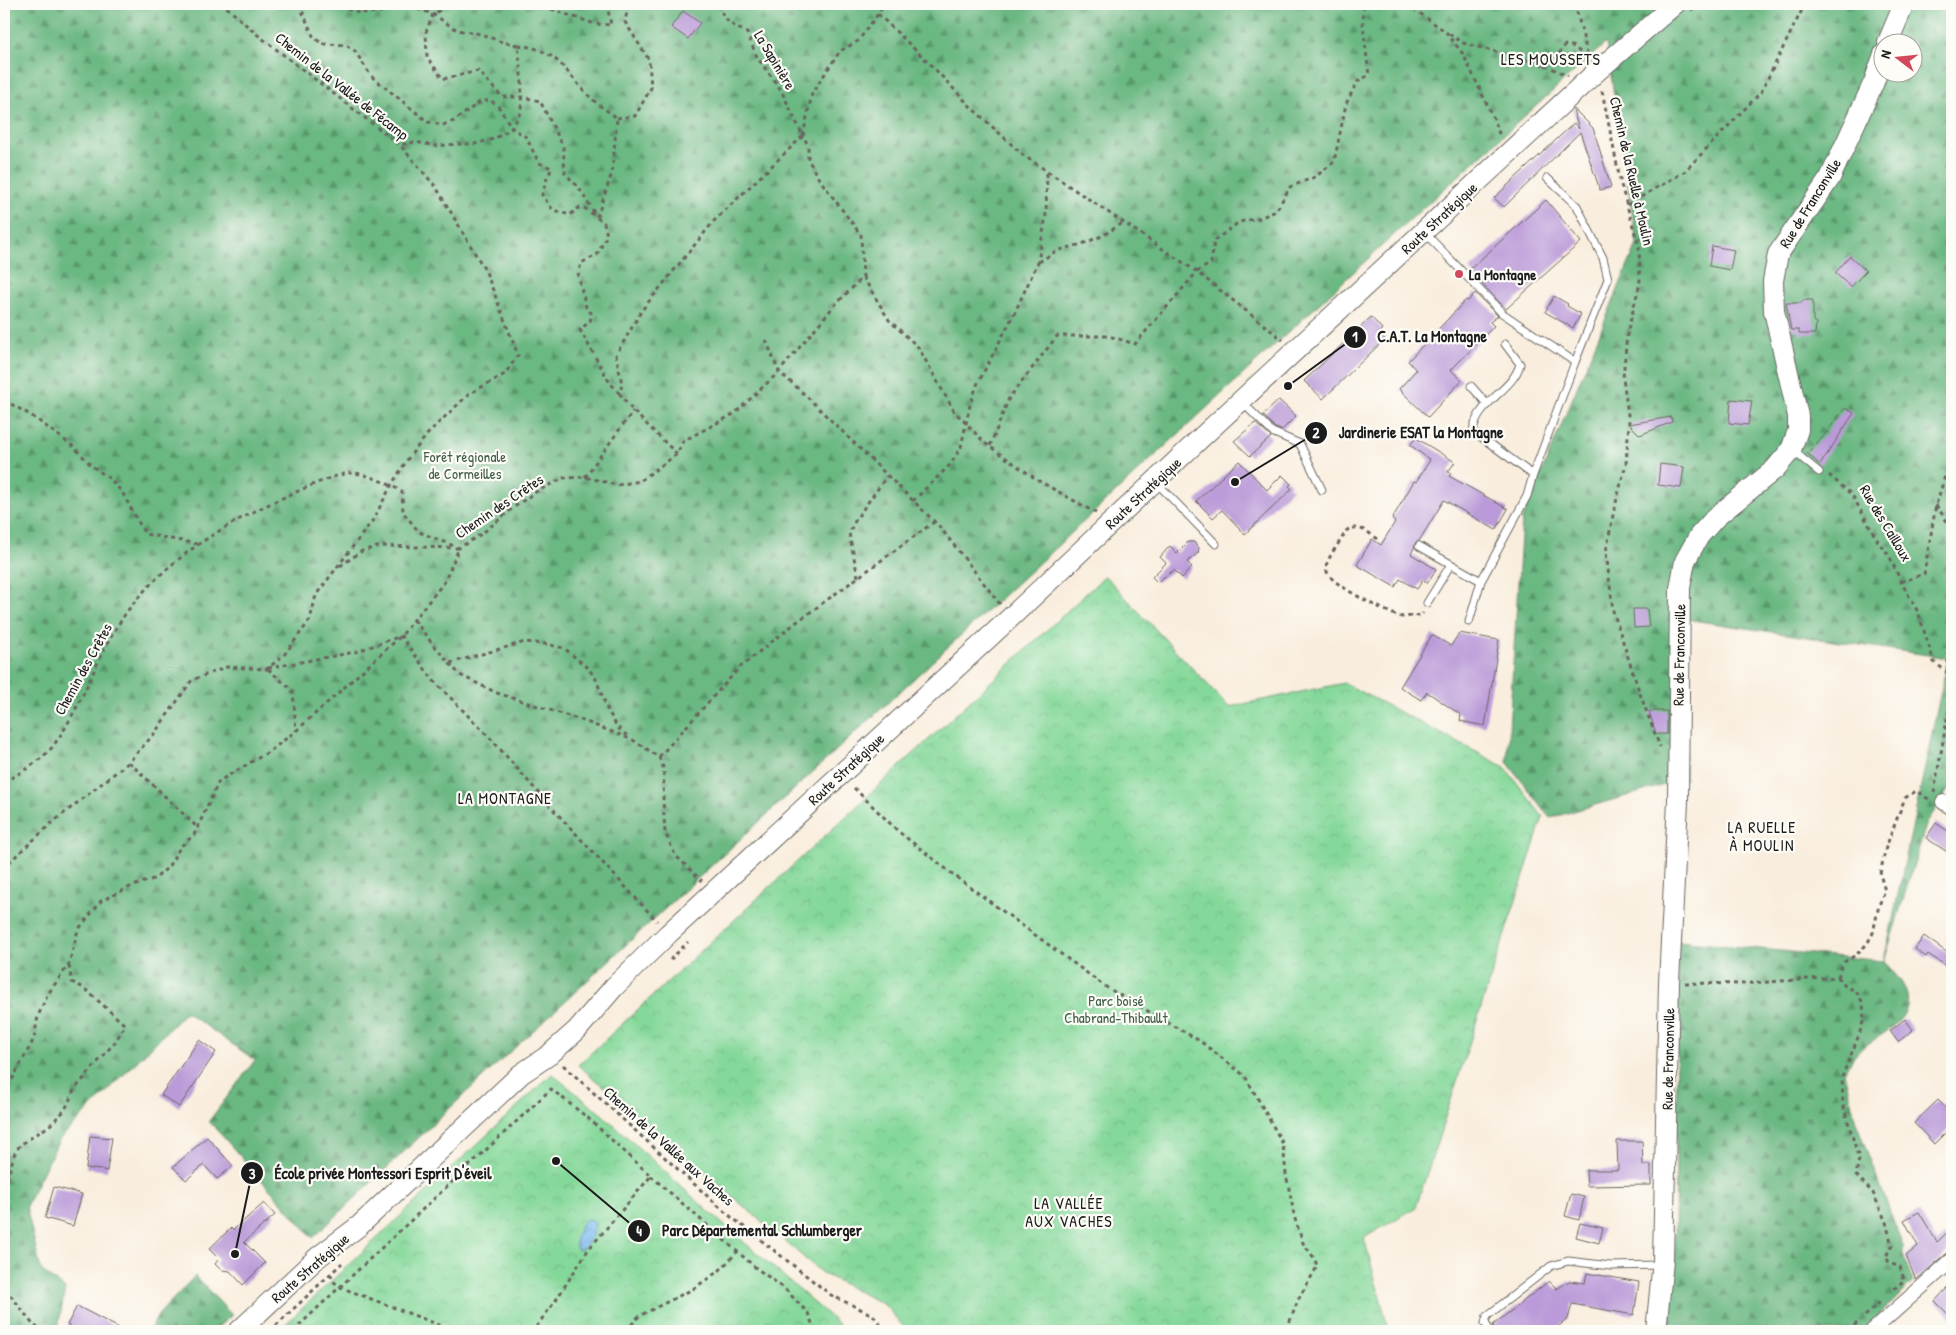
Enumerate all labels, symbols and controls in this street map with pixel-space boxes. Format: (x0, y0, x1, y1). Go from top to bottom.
street label: Chemin de la Vallée de Fécamp (271, 27, 414, 145)
street label: La Sapinière (749, 27, 801, 93)
north arrow (1874, 32, 1924, 82)
district label: LES MOUSSETS (1501, 48, 1601, 70)
text: N (1875, 48, 1895, 60)
street label: Chemin de la Ruelle à Moulin (1605, 95, 1659, 248)
street label: Rue de Franconville (1774, 154, 1846, 252)
street label: Route Stratégique (1396, 177, 1482, 259)
place label: La Montagne (1469, 264, 1536, 286)
marker: La Montagne (1453, 268, 1465, 280)
callout: C.A.T. La Montagne (1342, 321, 1497, 352)
text: C.A.T. La Montagne (1377, 325, 1487, 348)
text: 1 (1352, 326, 1358, 347)
callout: Jardinerie ESAT la Montagne (1303, 417, 1513, 448)
text: Jardinerie ESAT la Montagne (1339, 421, 1504, 444)
text: 2 (1312, 422, 1320, 443)
park label: Forêt régionale de Cormeilles (423, 446, 506, 484)
street label: Route Stratégique (1100, 452, 1186, 534)
street label: Chemin des Crêtes (451, 469, 547, 543)
street label: Rue des Cailloux (1855, 481, 1917, 565)
street label: Rue de Franconville (1668, 604, 1690, 706)
street label: Chemin des Crêtes (49, 619, 117, 719)
street label: Route Stratégique (803, 728, 889, 810)
district label: LA MONTAGNE (458, 787, 552, 809)
district label: LA RUELLE À MOULIN (1728, 816, 1796, 856)
park label: Parc boisé Chabrand-Thibaullt (1064, 990, 1168, 1028)
street label: Rue de Franconville (1657, 1008, 1679, 1110)
street label: Chemin de la Vallée aux Vaches (599, 1082, 739, 1211)
callout: École privée Montessori Esprit D'éveil (240, 1158, 502, 1189)
text: École privée Montessori Esprit D'éveil (275, 1162, 492, 1185)
text: 3 (249, 1163, 256, 1184)
district label: LA VALLÉE AUX VACHES (1025, 1192, 1113, 1232)
callout: Parc Départemental Schlumberger (627, 1215, 872, 1246)
text: Parc Départemental Schlumberger (662, 1219, 863, 1242)
text: 4 (636, 1220, 642, 1241)
street label: Route Stratégique (266, 1228, 354, 1308)

